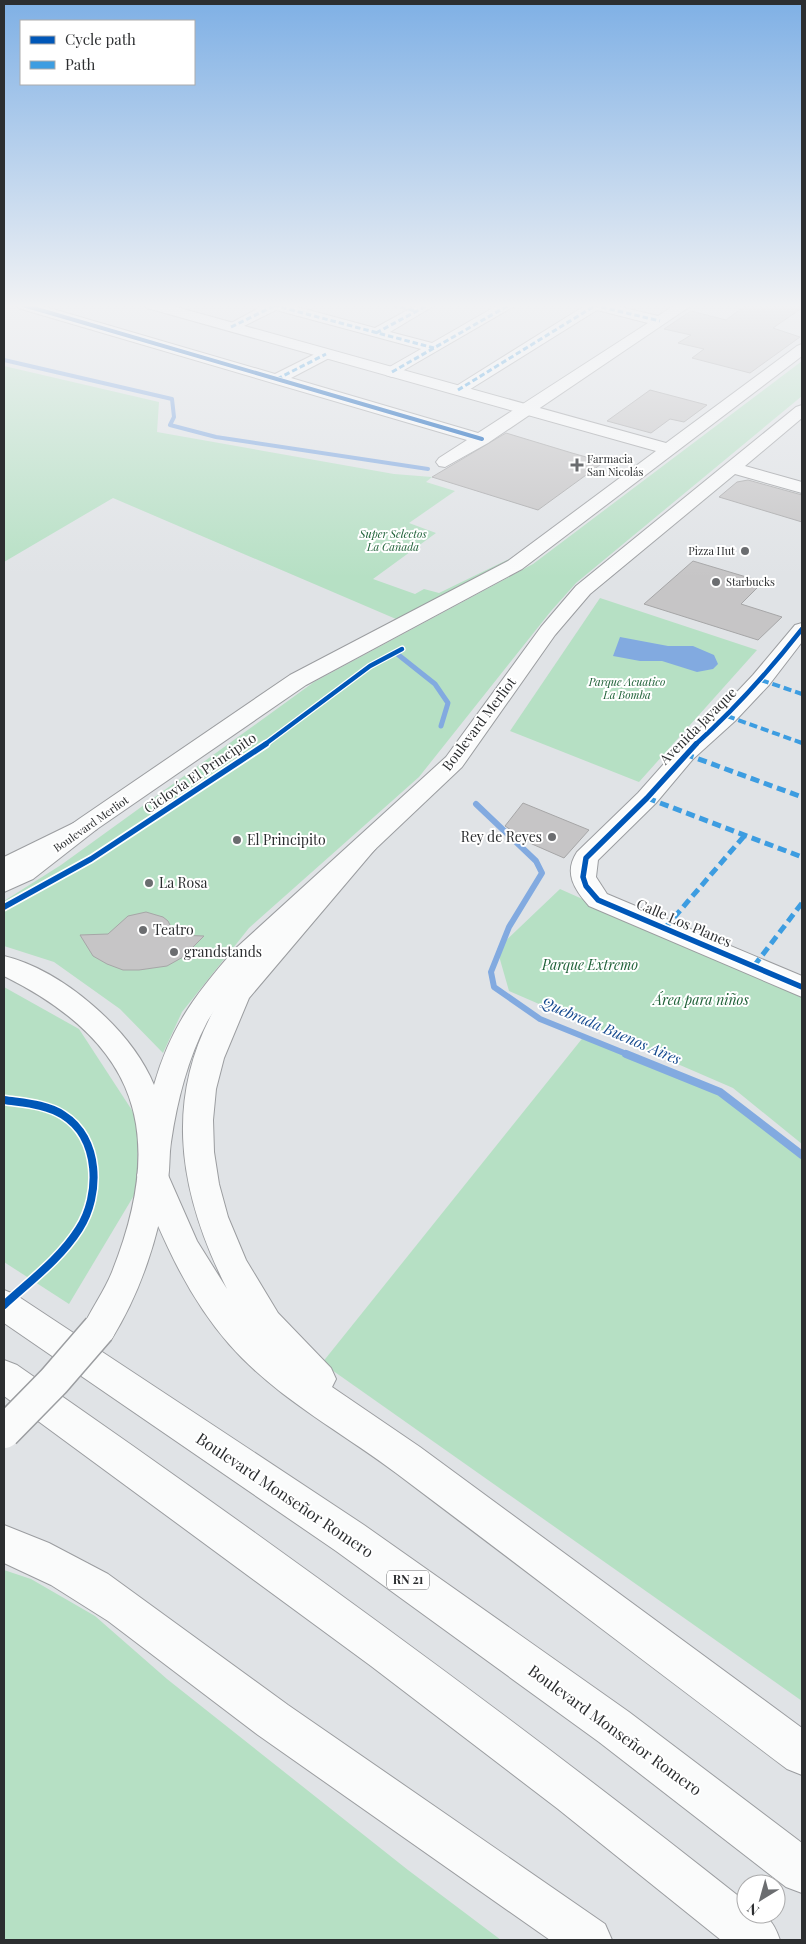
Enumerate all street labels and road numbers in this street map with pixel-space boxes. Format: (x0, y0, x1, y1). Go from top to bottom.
street label: Boulevard Merliot (437, 672, 521, 774)
street label: Avenida Jayaque (654, 683, 740, 769)
street label: Ciclovía El Principito (140, 728, 260, 817)
street label: Boulevard Merliot (50, 792, 131, 855)
street label: Calle Los Planes (634, 894, 735, 951)
street label: Boulevard Monseñor Romero (193, 1427, 378, 1562)
road number: RN 21 (387, 1570, 429, 1590)
street label: Boulevard Monseñor Romero (524, 1660, 706, 1800)

